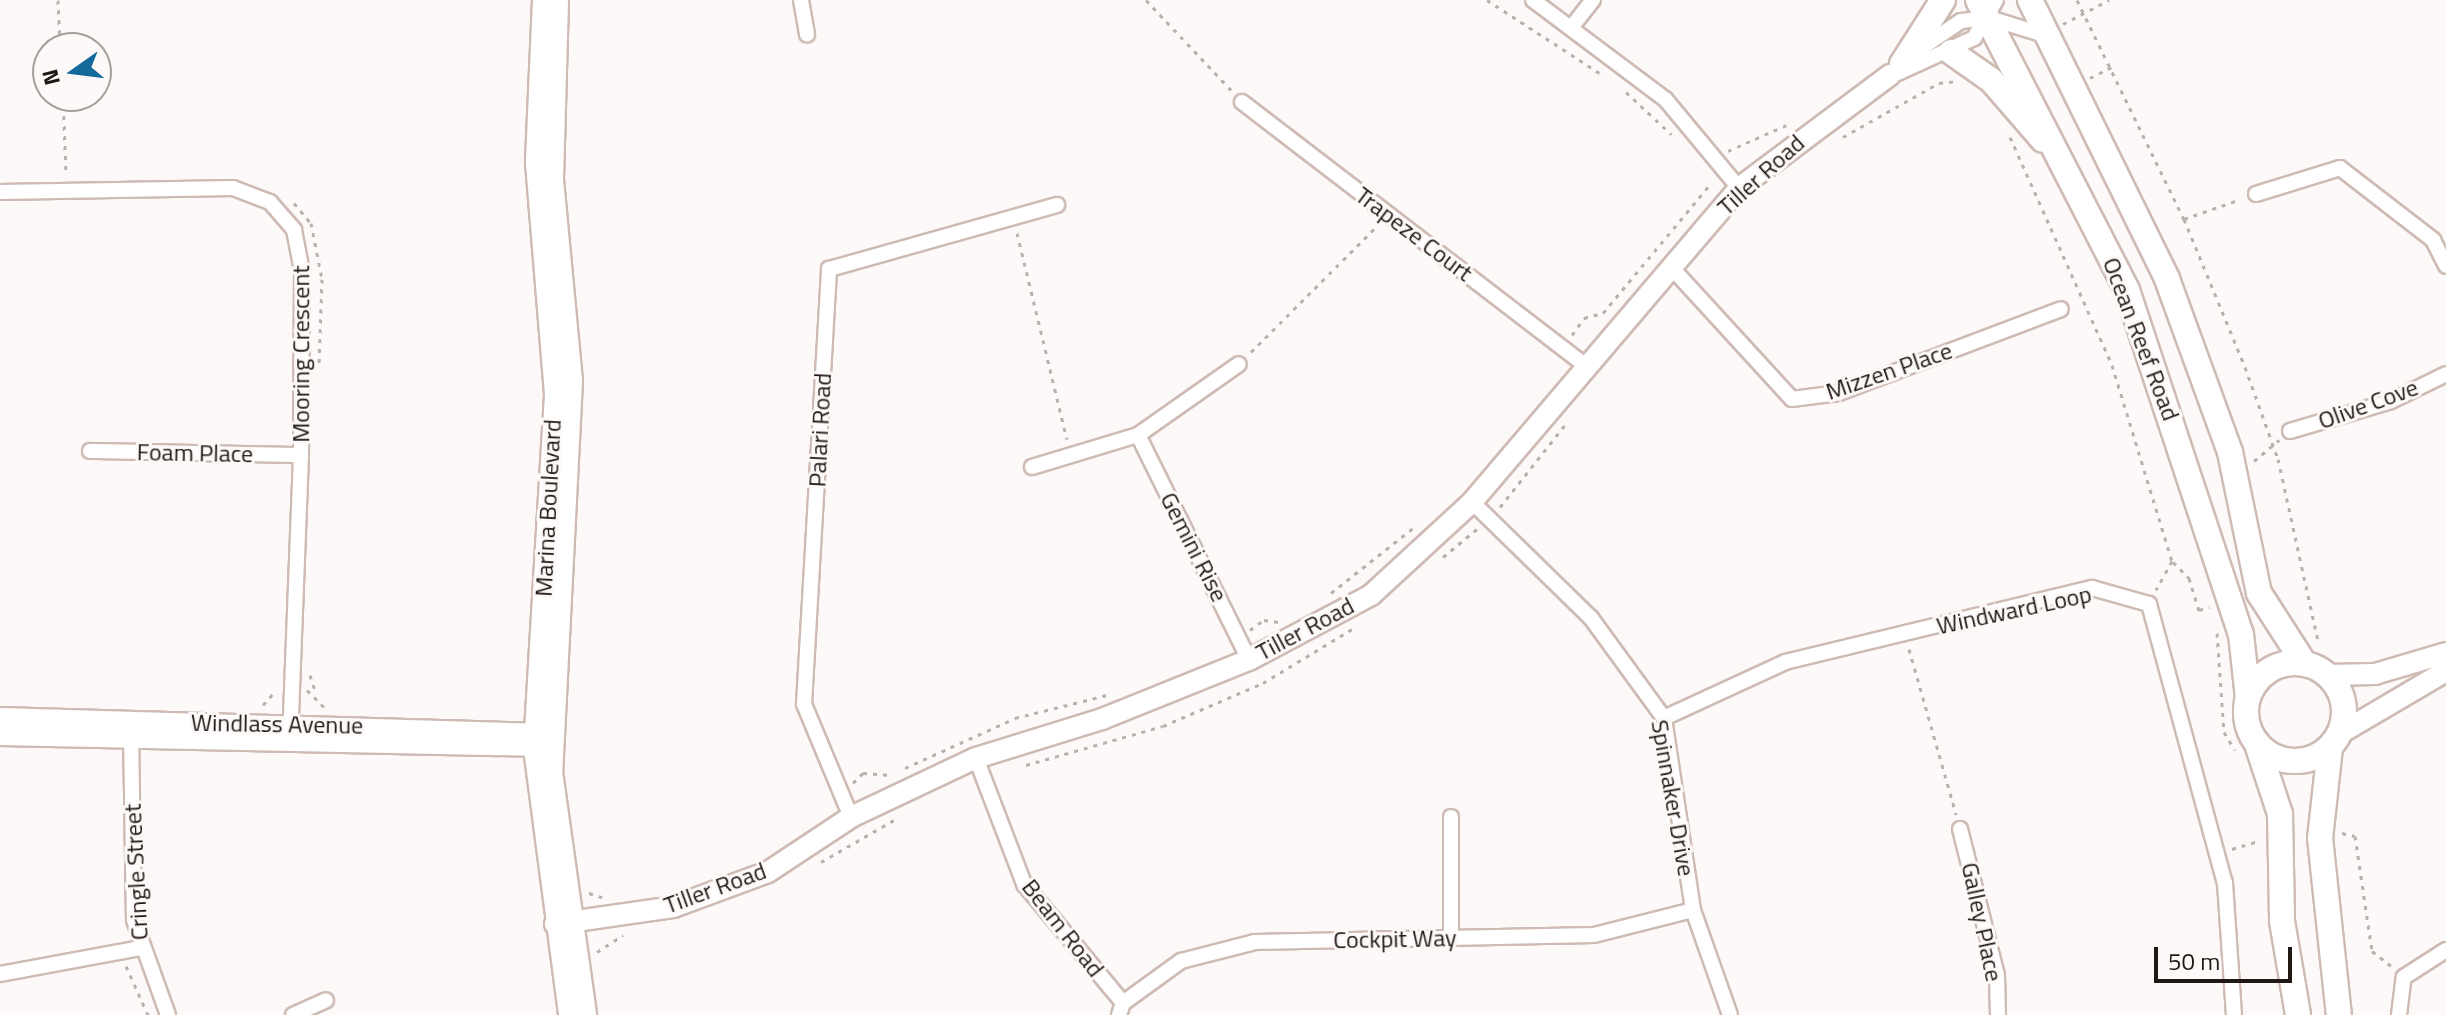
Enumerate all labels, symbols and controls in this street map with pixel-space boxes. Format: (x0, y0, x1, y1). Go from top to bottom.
north arrow (32, 32, 112, 112)
text: N (32, 66, 69, 89)
street label: Tiller Road (1712, 129, 1810, 221)
street label: Trapeze Court (1350, 181, 1478, 287)
street label: Ocean Reef Road (2097, 253, 2185, 425)
street label: Mooring Crescent (287, 265, 315, 443)
street label: Mizzen Place (1822, 336, 1956, 406)
street label: Palari Road (803, 372, 837, 488)
street label: Olive Cove (2314, 373, 2422, 435)
street label: Marina Boulevard (529, 419, 567, 597)
street label: Foam Place (137, 438, 253, 468)
street label: Gemini Rise (1154, 487, 1234, 607)
street label: Windward Loop (1934, 580, 2094, 640)
street label: Tiller Road (1251, 591, 1359, 667)
street label: Windlass Avenue (191, 708, 363, 740)
street label: Spinnaker Drive (1645, 718, 1701, 878)
street label: Cringle Street (118, 803, 154, 941)
street label: Tiller Road (660, 856, 770, 920)
street label: Galley Place (1955, 860, 2009, 984)
street label: Beam Road (1016, 873, 1110, 983)
street label: Cockpit Way (1333, 924, 1457, 954)
scale bar (2158, 931, 2296, 981)
text: 50 m (2168, 943, 2220, 979)

